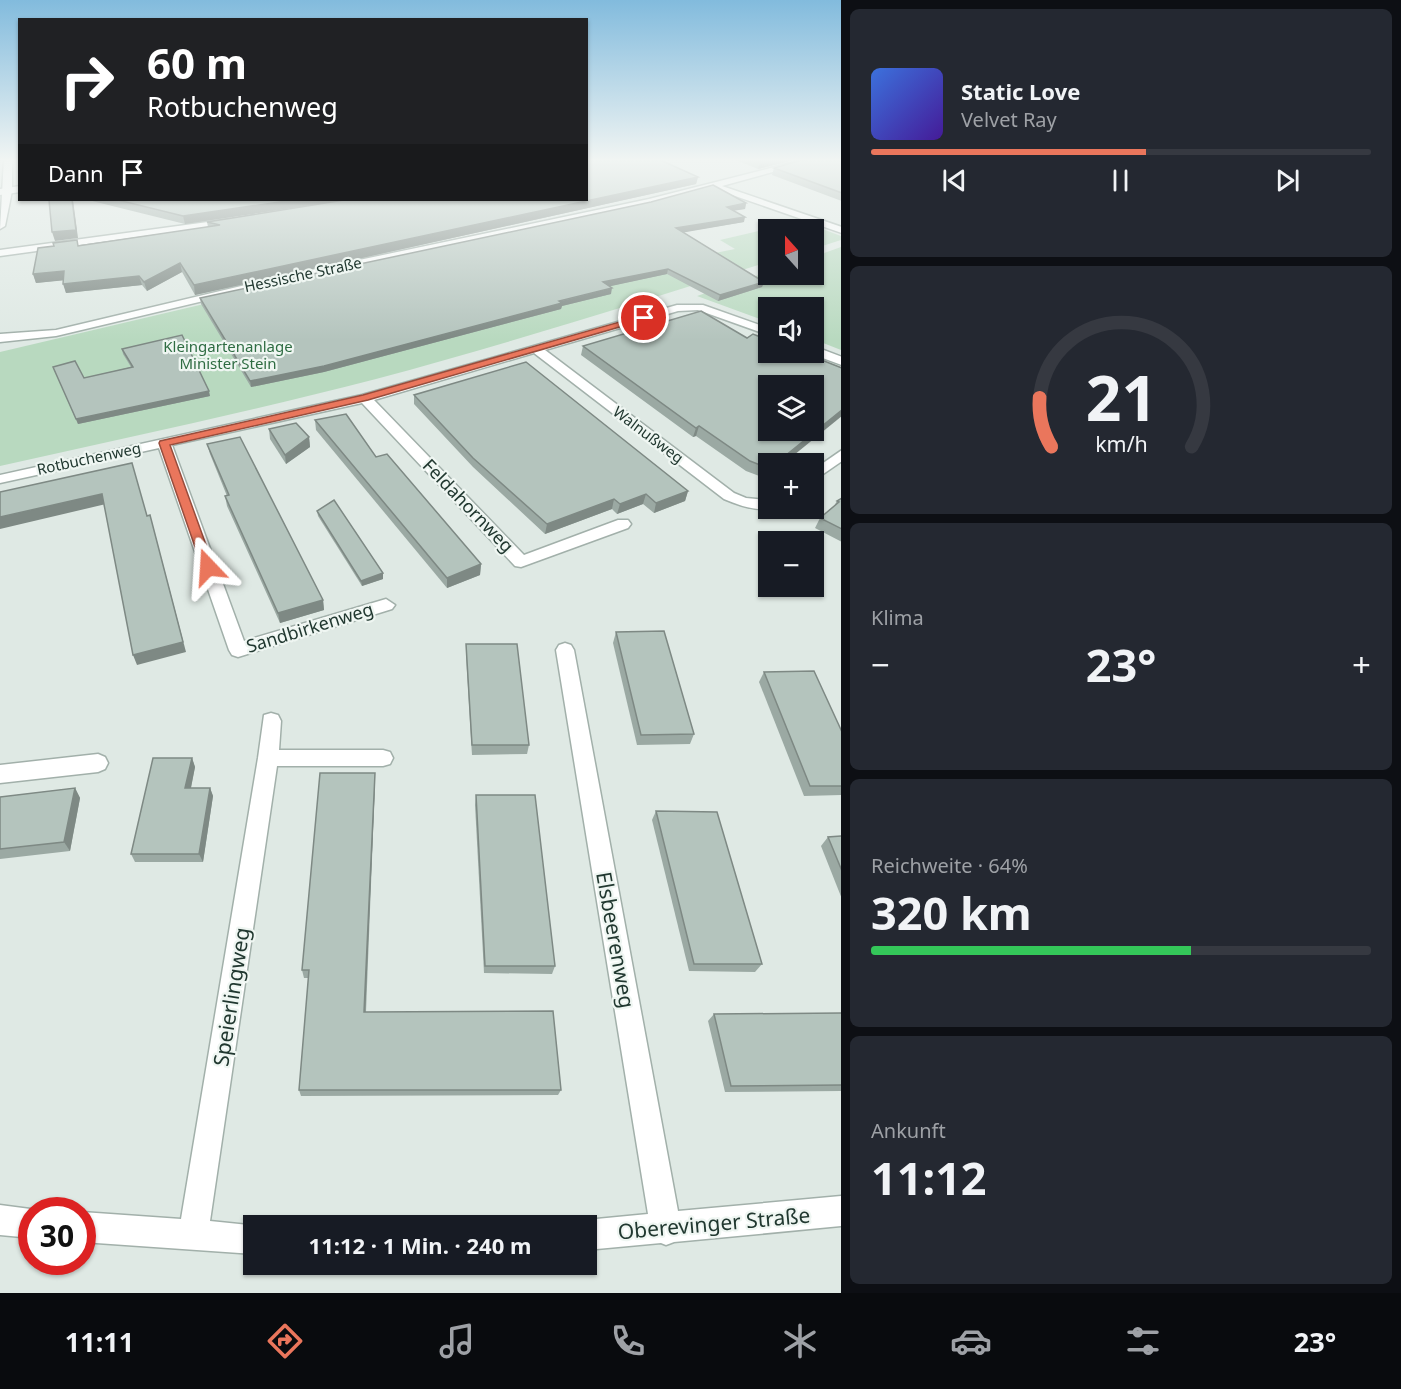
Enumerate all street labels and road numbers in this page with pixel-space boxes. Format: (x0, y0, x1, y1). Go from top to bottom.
street label: Hessische Straße (242, 252, 363, 296)
street label: Walnußweg (609, 401, 688, 467)
street label: Rotbuchenweg (35, 437, 143, 479)
street label: Feldahornweg (418, 453, 519, 557)
street label: Sandbirkenweg (243, 596, 376, 658)
street label: Elsbeerenweg (590, 869, 642, 1010)
street label: Speierlingweg (206, 925, 256, 1068)
street label: Oberevinger Straße (617, 1201, 811, 1245)

